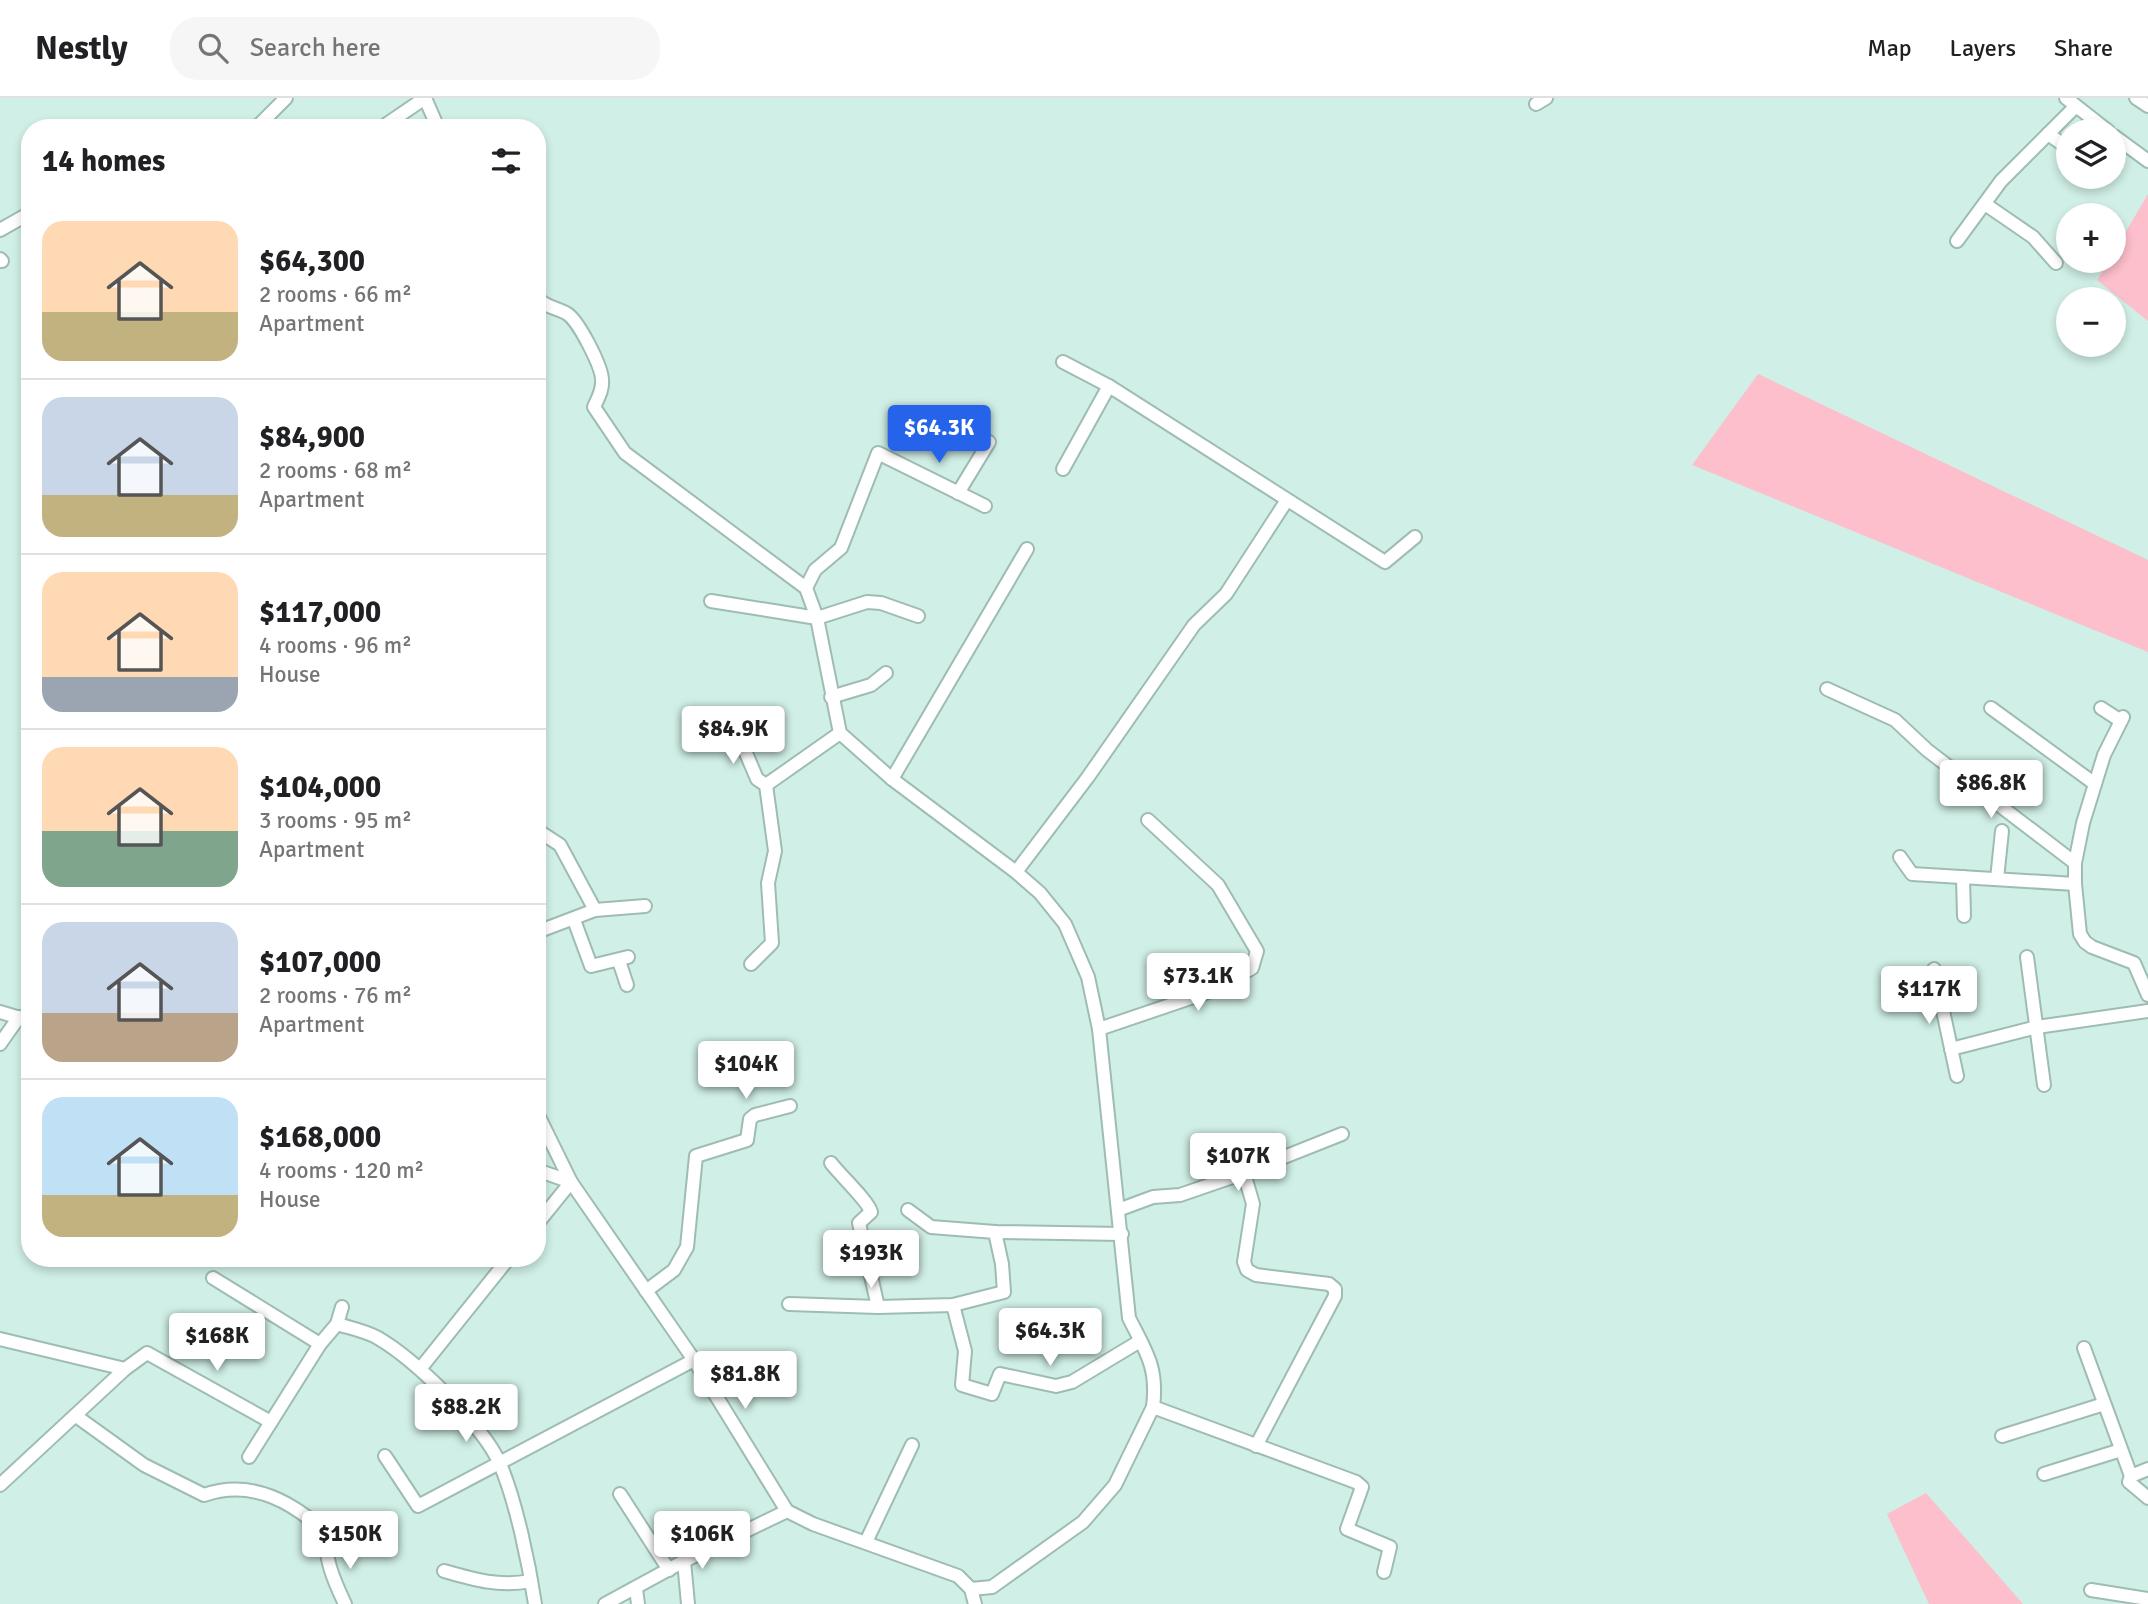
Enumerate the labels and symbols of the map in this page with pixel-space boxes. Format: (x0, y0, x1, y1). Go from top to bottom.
pin: $64.3K (882, 406, 996, 465)
pin: $84.9K (676, 706, 790, 766)
pin: $86.8K (1934, 760, 2048, 820)
pin: $73.1K (1141, 954, 1255, 1013)
pin: $117K (1880, 967, 1978, 1026)
pin: $104K (697, 1042, 795, 1101)
pin: $107K (1189, 1134, 1287, 1193)
pin: $193K (822, 1230, 920, 1290)
pin: $64.3K (993, 1308, 1107, 1368)
pin: $168K (168, 1314, 266, 1373)
pin: $81.8K (688, 1352, 802, 1411)
pin: $88.2K (409, 1384, 523, 1444)
pin: $150K (301, 1512, 399, 1571)
pin: $106K (653, 1512, 751, 1571)

